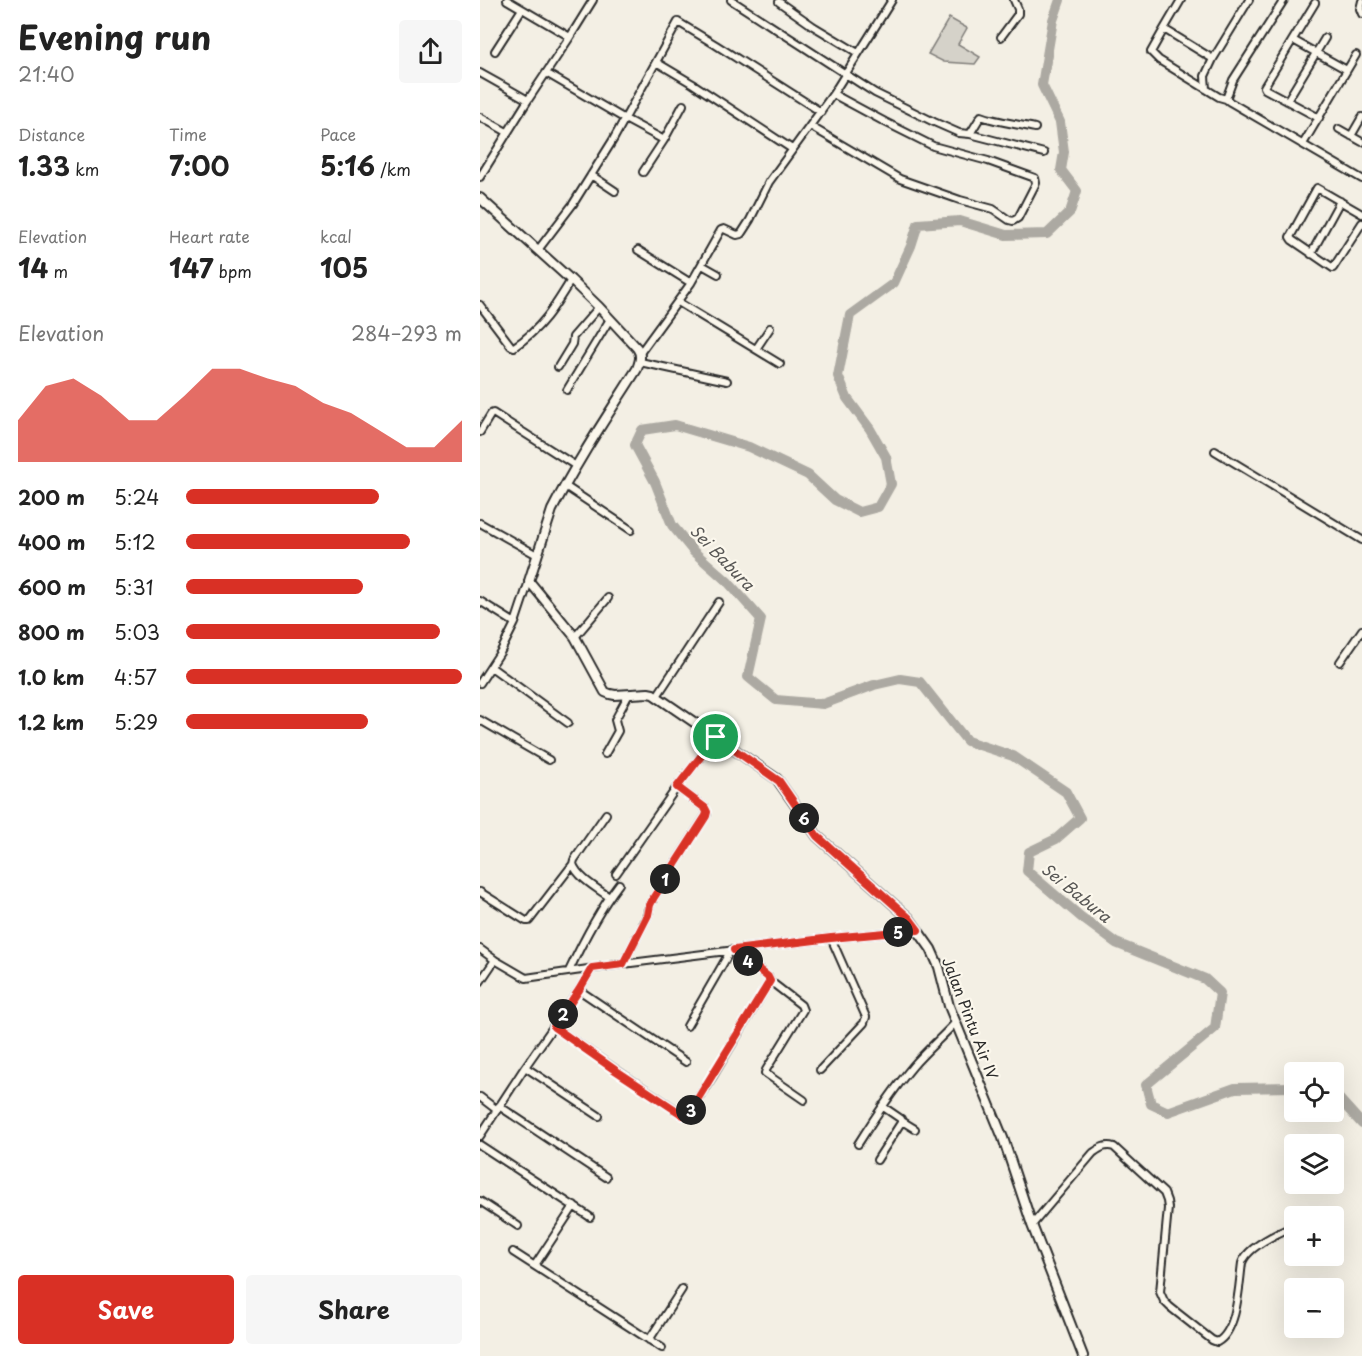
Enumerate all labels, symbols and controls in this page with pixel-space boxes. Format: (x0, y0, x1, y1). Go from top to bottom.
text: Evening run (18, 11, 211, 61)
button: share (399, 20, 462, 83)
text: 21:40 (18, 59, 75, 89)
text: Distance (18, 122, 85, 146)
text: Time (169, 122, 207, 146)
text: Pace (320, 122, 356, 146)
text: 1.33 (18, 146, 70, 185)
text: 7:00 (169, 146, 229, 185)
text: 5:16 (320, 146, 375, 185)
text: km (70, 157, 99, 181)
text: /km (375, 157, 411, 181)
text: Elevation (18, 224, 87, 248)
text: Heart rate (169, 224, 250, 248)
text: kcal (320, 224, 352, 248)
text: 14 (18, 248, 48, 287)
text: 147 (169, 248, 214, 287)
text: 105 (320, 248, 368, 287)
text: m (48, 259, 68, 283)
text: bpm (214, 259, 252, 283)
text: Elevation (18, 318, 104, 348)
text: 284–293 m (351, 318, 462, 348)
text: 200 m (18, 482, 85, 512)
text: 5:24 (114, 482, 159, 512)
water label: Sei Babura (685, 519, 761, 596)
text: 400 m (18, 527, 86, 557)
text: 5:12 (114, 527, 156, 557)
text: 600 m (18, 572, 86, 602)
text: 5:31 (114, 572, 154, 602)
text: 800 m (18, 617, 85, 647)
text: 5:03 (114, 617, 160, 647)
text: 1.0 km (18, 662, 85, 692)
text: 4:57 (114, 662, 157, 692)
text: 1.2 km (18, 707, 84, 737)
text: 5:29 (114, 707, 158, 737)
pin (690, 711, 741, 762)
icon: arrive (699, 720, 732, 753)
pin: 6 (789, 803, 819, 833)
text: 6 (798, 806, 810, 830)
water label: Sei Babura (1037, 856, 1118, 928)
pin: 1 (650, 864, 680, 894)
text: 1 (661, 867, 669, 891)
pin: 5 (883, 917, 913, 947)
text: 5 (893, 920, 903, 944)
pin: 4 (733, 946, 763, 976)
text: 4 (743, 949, 753, 973)
street label: Jalan Pintu Air IV (937, 953, 1005, 1083)
pin: 2 (548, 999, 578, 1029)
text: 2 (557, 1002, 569, 1026)
map controls (1284, 1062, 1344, 1338)
button: locate (1284, 1062, 1344, 1122)
pin: 3 (676, 1095, 706, 1125)
text: 3 (686, 1098, 696, 1122)
button: layers (1284, 1134, 1344, 1194)
button: + (1284, 1206, 1344, 1266)
button: Save (18, 1275, 234, 1344)
button: Share (246, 1275, 462, 1344)
button: − (1284, 1278, 1344, 1338)

